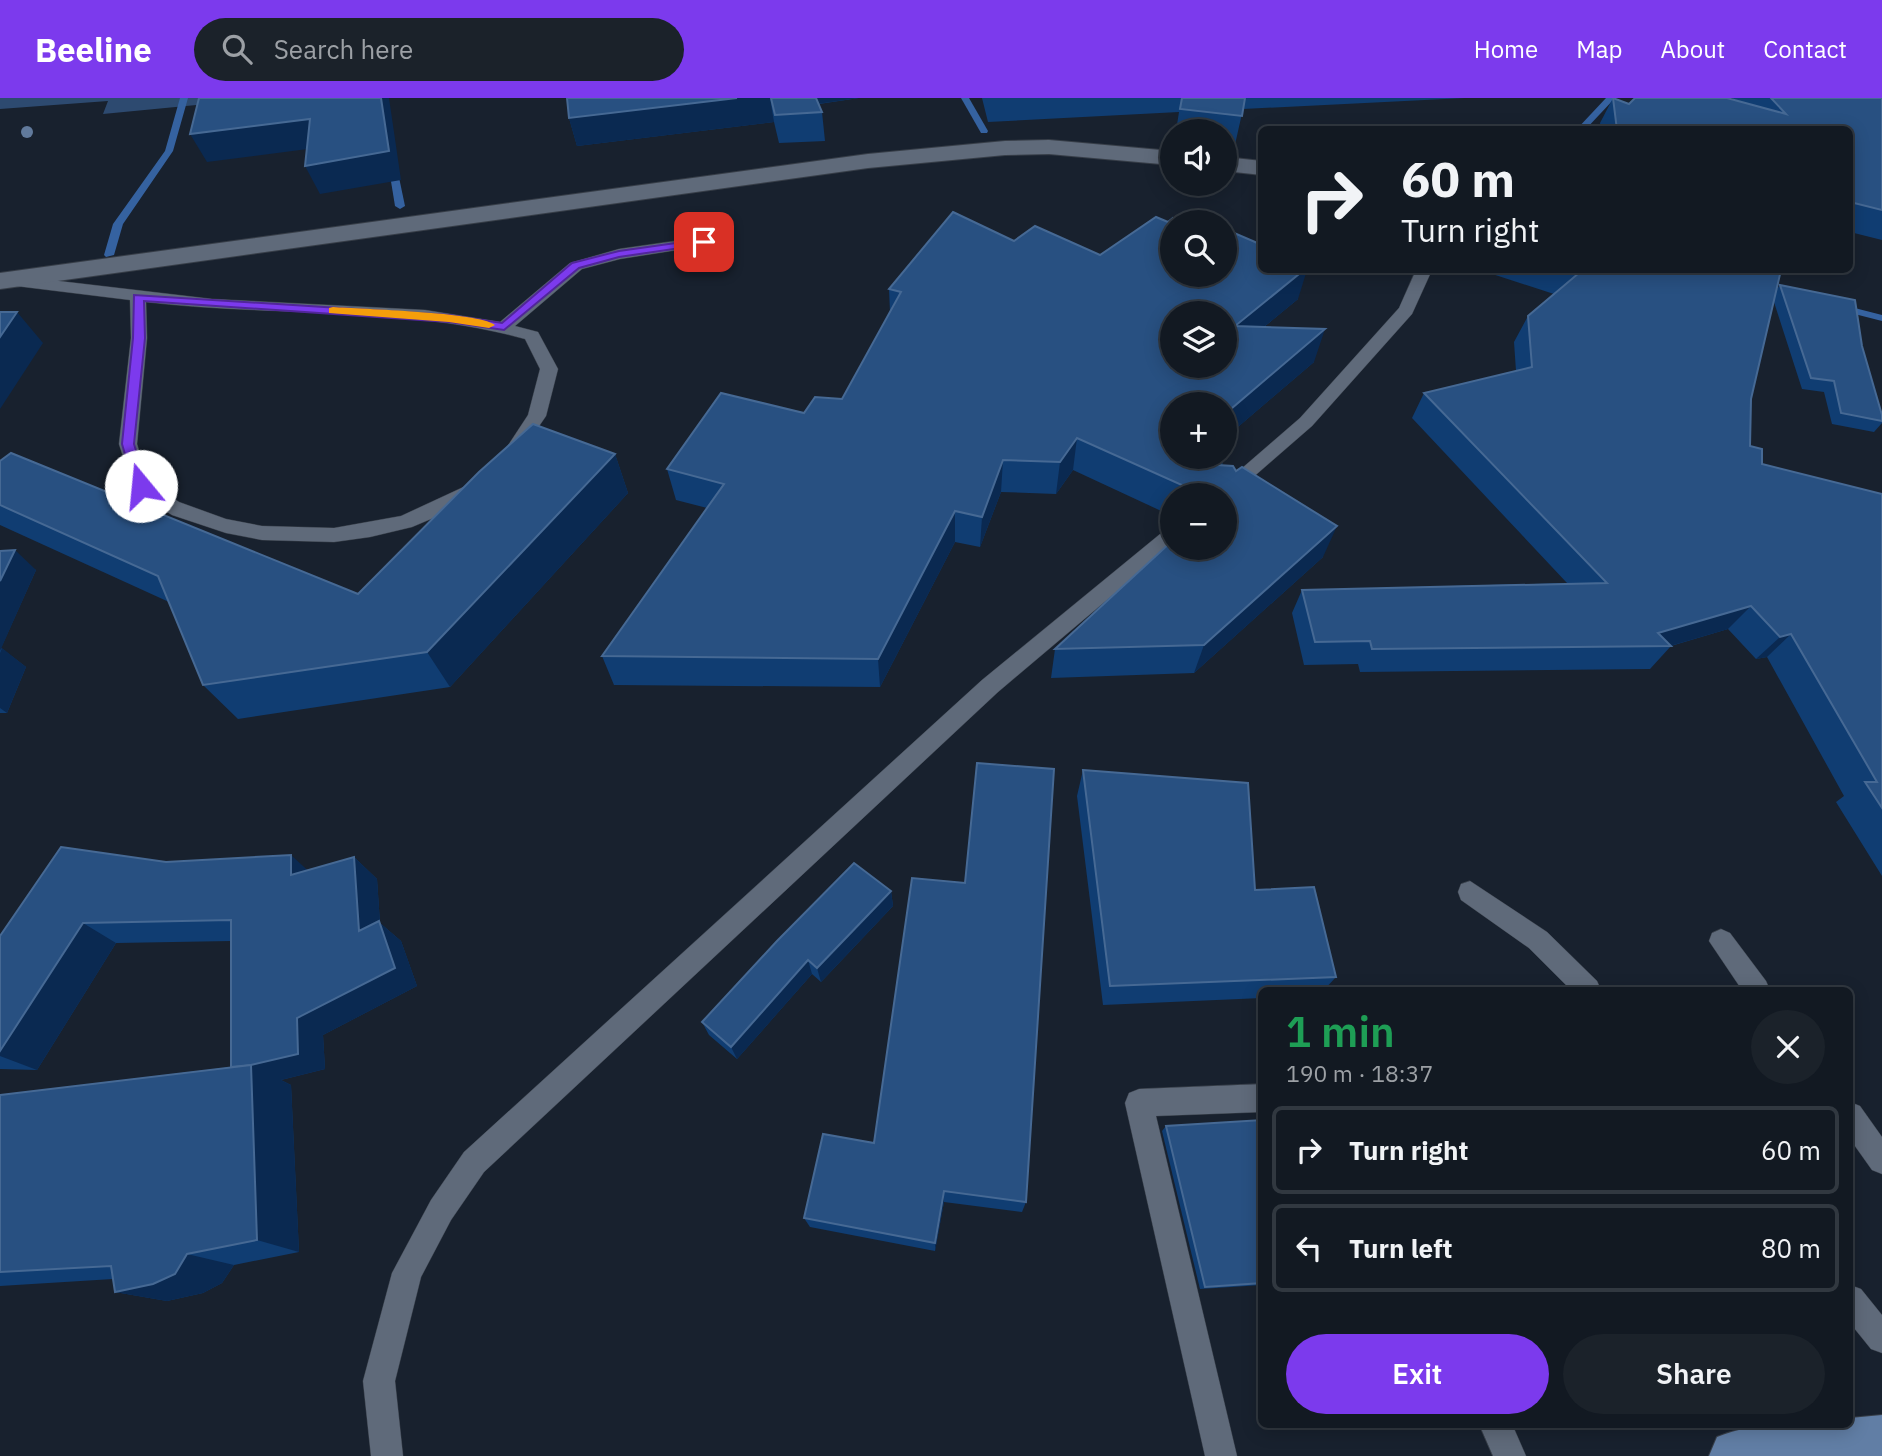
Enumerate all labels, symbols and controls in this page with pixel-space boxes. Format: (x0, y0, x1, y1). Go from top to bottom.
search box (194, 18, 684, 81)
text: Beeline (35, 28, 152, 71)
icon: search (218, 30, 256, 68)
text: Search here (274, 32, 413, 66)
text: Home (1474, 33, 1538, 65)
text: Map (1576, 33, 1622, 65)
text: About (1660, 33, 1725, 65)
text: Contact (1763, 33, 1847, 65)
map controls (1160, 119, 1237, 560)
button: sound (1160, 119, 1237, 196)
text: 60 m (1401, 147, 1515, 210)
icon: right (1286, 154, 1377, 245)
text: Turn right (1401, 209, 1539, 251)
button: search (1160, 210, 1237, 287)
pin (674, 212, 734, 272)
icon: arrive (685, 223, 723, 261)
button: layers (1160, 301, 1237, 378)
button: + (1160, 392, 1237, 469)
position arrow (104, 449, 178, 523)
button: − (1160, 483, 1237, 560)
text: 1 min (1286, 1004, 1395, 1059)
button: close (1751, 1010, 1825, 1084)
text: 190 m · 18:37 (1286, 1058, 1433, 1088)
icon: right (1290, 1131, 1328, 1169)
text: Turn right (1349, 1133, 1468, 1167)
text: 60 m (1761, 1133, 1821, 1167)
icon: left (1290, 1229, 1328, 1267)
text: Turn left (1349, 1231, 1452, 1265)
text: 80 m (1761, 1231, 1821, 1265)
button: Exit (1286, 1334, 1549, 1414)
button: Share (1563, 1334, 1825, 1414)

